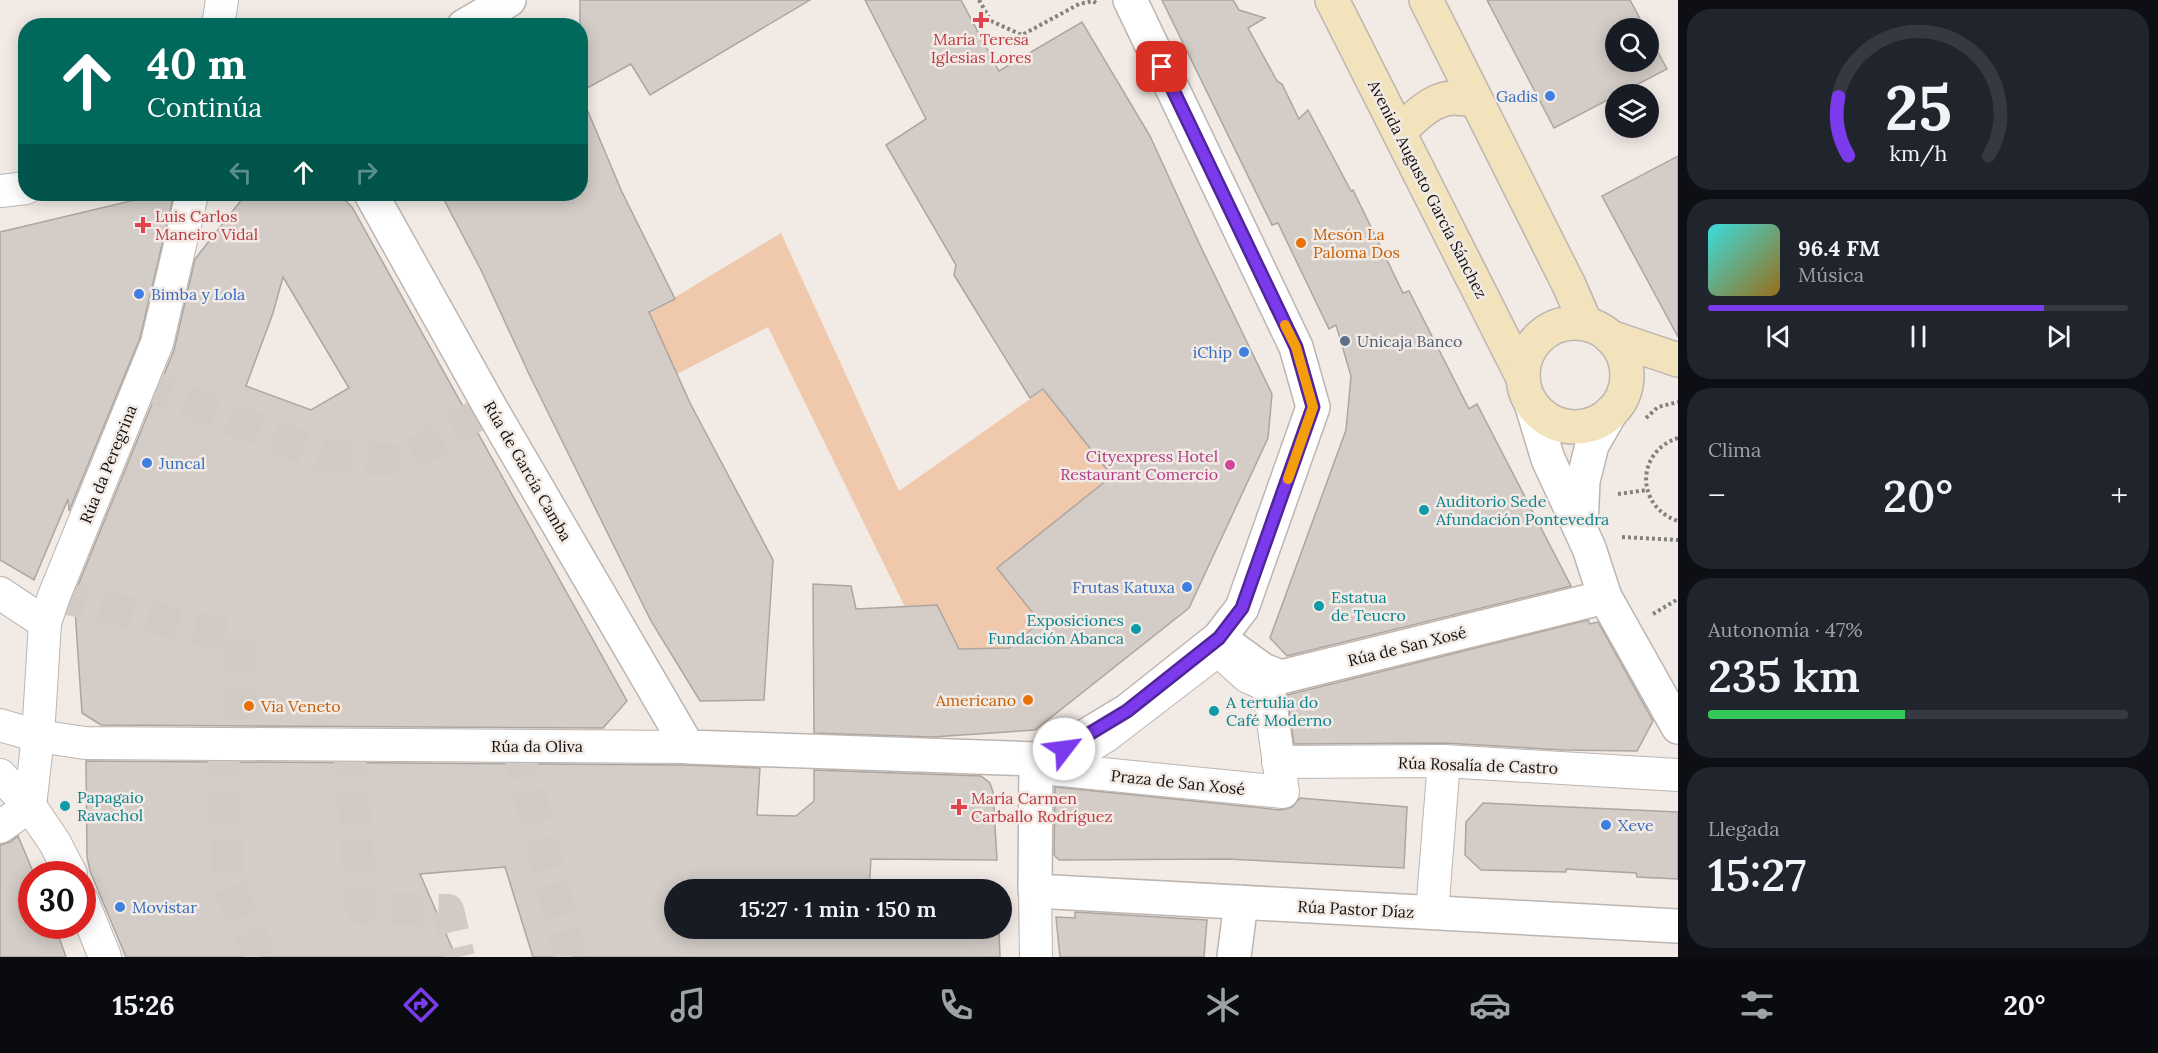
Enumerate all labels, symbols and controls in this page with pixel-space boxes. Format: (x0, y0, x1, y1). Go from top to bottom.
marker: María Teresa Iglesias Lores (974, 13, 988, 27)
map controls (1605, 18, 1659, 138)
button: search (1605, 18, 1659, 72)
place label: María Teresa Iglesias Lores (931, 29, 1031, 67)
text: 40 m (147, 37, 246, 91)
pin (1136, 41, 1187, 92)
icon: ahead (48, 42, 126, 120)
icon: arrive (1145, 50, 1178, 83)
text: 25 (1885, 67, 1951, 147)
street label: Avenida Augusto García Sánchez (1364, 76, 1492, 302)
button: layers (1605, 84, 1659, 138)
place label: Gadis (1496, 86, 1538, 106)
marker: Gadis (1543, 89, 1557, 103)
text: Continúa (147, 90, 262, 124)
text: km/h (1889, 140, 1947, 168)
icon: left (224, 156, 257, 189)
icon: ahead (287, 156, 320, 189)
icon: right (350, 156, 383, 189)
place label: Luis Carlos Maneiro Vidal (155, 206, 258, 244)
marker: Luis Carlos Maneiro Vidal (136, 218, 150, 232)
place label: Mesón La Paloma Dos (1313, 224, 1400, 262)
text: 96.4 FM (1798, 234, 1880, 262)
marker: Mesón La Paloma Dos (1294, 236, 1308, 250)
text: Música (1798, 262, 1864, 287)
place label: Bimba y Lola (151, 284, 245, 304)
marker: Bimba y Lola (132, 287, 146, 301)
icon: previous (1762, 320, 1795, 353)
icon: pause (1902, 320, 1935, 353)
icon: next (2042, 320, 2075, 353)
place label: Unicaja Banco (1357, 331, 1462, 351)
marker: Unicaja Banco (1338, 334, 1352, 348)
place label: iChip (1193, 342, 1232, 362)
marker: iChip (1237, 345, 1251, 359)
street label: Rúa de García Camba (480, 397, 576, 545)
street label: Rúa da Peregrina (75, 402, 141, 526)
text: Clima (1708, 437, 1761, 462)
place label: Cityexpress Hotel Restaurant Comercio (1060, 446, 1218, 484)
place label: Juncal (158, 453, 205, 473)
marker: Juncal (140, 456, 154, 470)
marker: Cityexpress Hotel Restaurant Comercio (1223, 458, 1237, 472)
text: 20° (1883, 467, 1953, 524)
text: − (1708, 474, 1726, 516)
text: + (2110, 474, 2128, 516)
place label: Auditorio Sede Afundación Pontevedra (1435, 491, 1609, 529)
marker: Auditorio Sede Afundación Pontevedra (1417, 503, 1431, 517)
place label: Frutas Katuxa (1072, 577, 1175, 597)
marker: Frutas Katuxa (1180, 580, 1194, 594)
place label: Estatua de Teucro (1331, 587, 1406, 625)
marker: Estatua de Teucro (1312, 599, 1326, 613)
place label: Exposiciones Fundación Abanca (988, 610, 1124, 648)
text: Autonomía · 47% (1708, 617, 1863, 642)
marker: Exposiciones Fundación Abanca (1129, 622, 1143, 636)
street label: Rúa de San Xosé (1346, 622, 1469, 670)
text: 235 km (1708, 647, 1860, 704)
place label: Americano (935, 690, 1016, 710)
place label: A tertulia do Café Moderno (1225, 692, 1332, 730)
marker: Americano (1021, 693, 1035, 707)
place label: Via Veneto (260, 696, 341, 716)
marker: Via Veneto (242, 699, 256, 713)
marker: A tertulia do Café Moderno (1207, 704, 1221, 718)
position arrow (1032, 717, 1096, 781)
street label: Rúa da Oliva (491, 736, 583, 756)
street label: Rúa Rosalía de Castro (1398, 752, 1558, 778)
street label: Praza de San Xosé (1110, 765, 1246, 799)
place label: Papagaio Ravachol (77, 787, 144, 825)
place label: María Carmen Carballo Rodríguez (971, 788, 1113, 826)
marker: Papagaio Ravachol (58, 799, 72, 813)
marker: María Carmen Carballo Rodríguez (952, 800, 966, 814)
place label: Xeve (1618, 815, 1654, 835)
text: Llegada (1708, 816, 1780, 841)
marker: Xeve (1599, 818, 1613, 832)
text: 15:27 (1708, 846, 1806, 903)
speed limit sign: 30 (18, 861, 96, 939)
text: 15:27 · 1 min · 150 m (740, 895, 936, 923)
street label: Rúa Pastor Díaz (1297, 896, 1415, 922)
place label: Movistar (132, 897, 197, 917)
marker: Movistar (113, 900, 127, 914)
icon: directions (400, 984, 442, 1026)
icon: music (667, 984, 709, 1026)
icon: phone (935, 984, 977, 1026)
icon: climate (1202, 984, 1244, 1026)
icon: car (1469, 984, 1511, 1026)
icon: filters (1736, 984, 1778, 1026)
text: 15:26 (113, 988, 175, 1022)
text: 20° (2003, 988, 2045, 1022)

